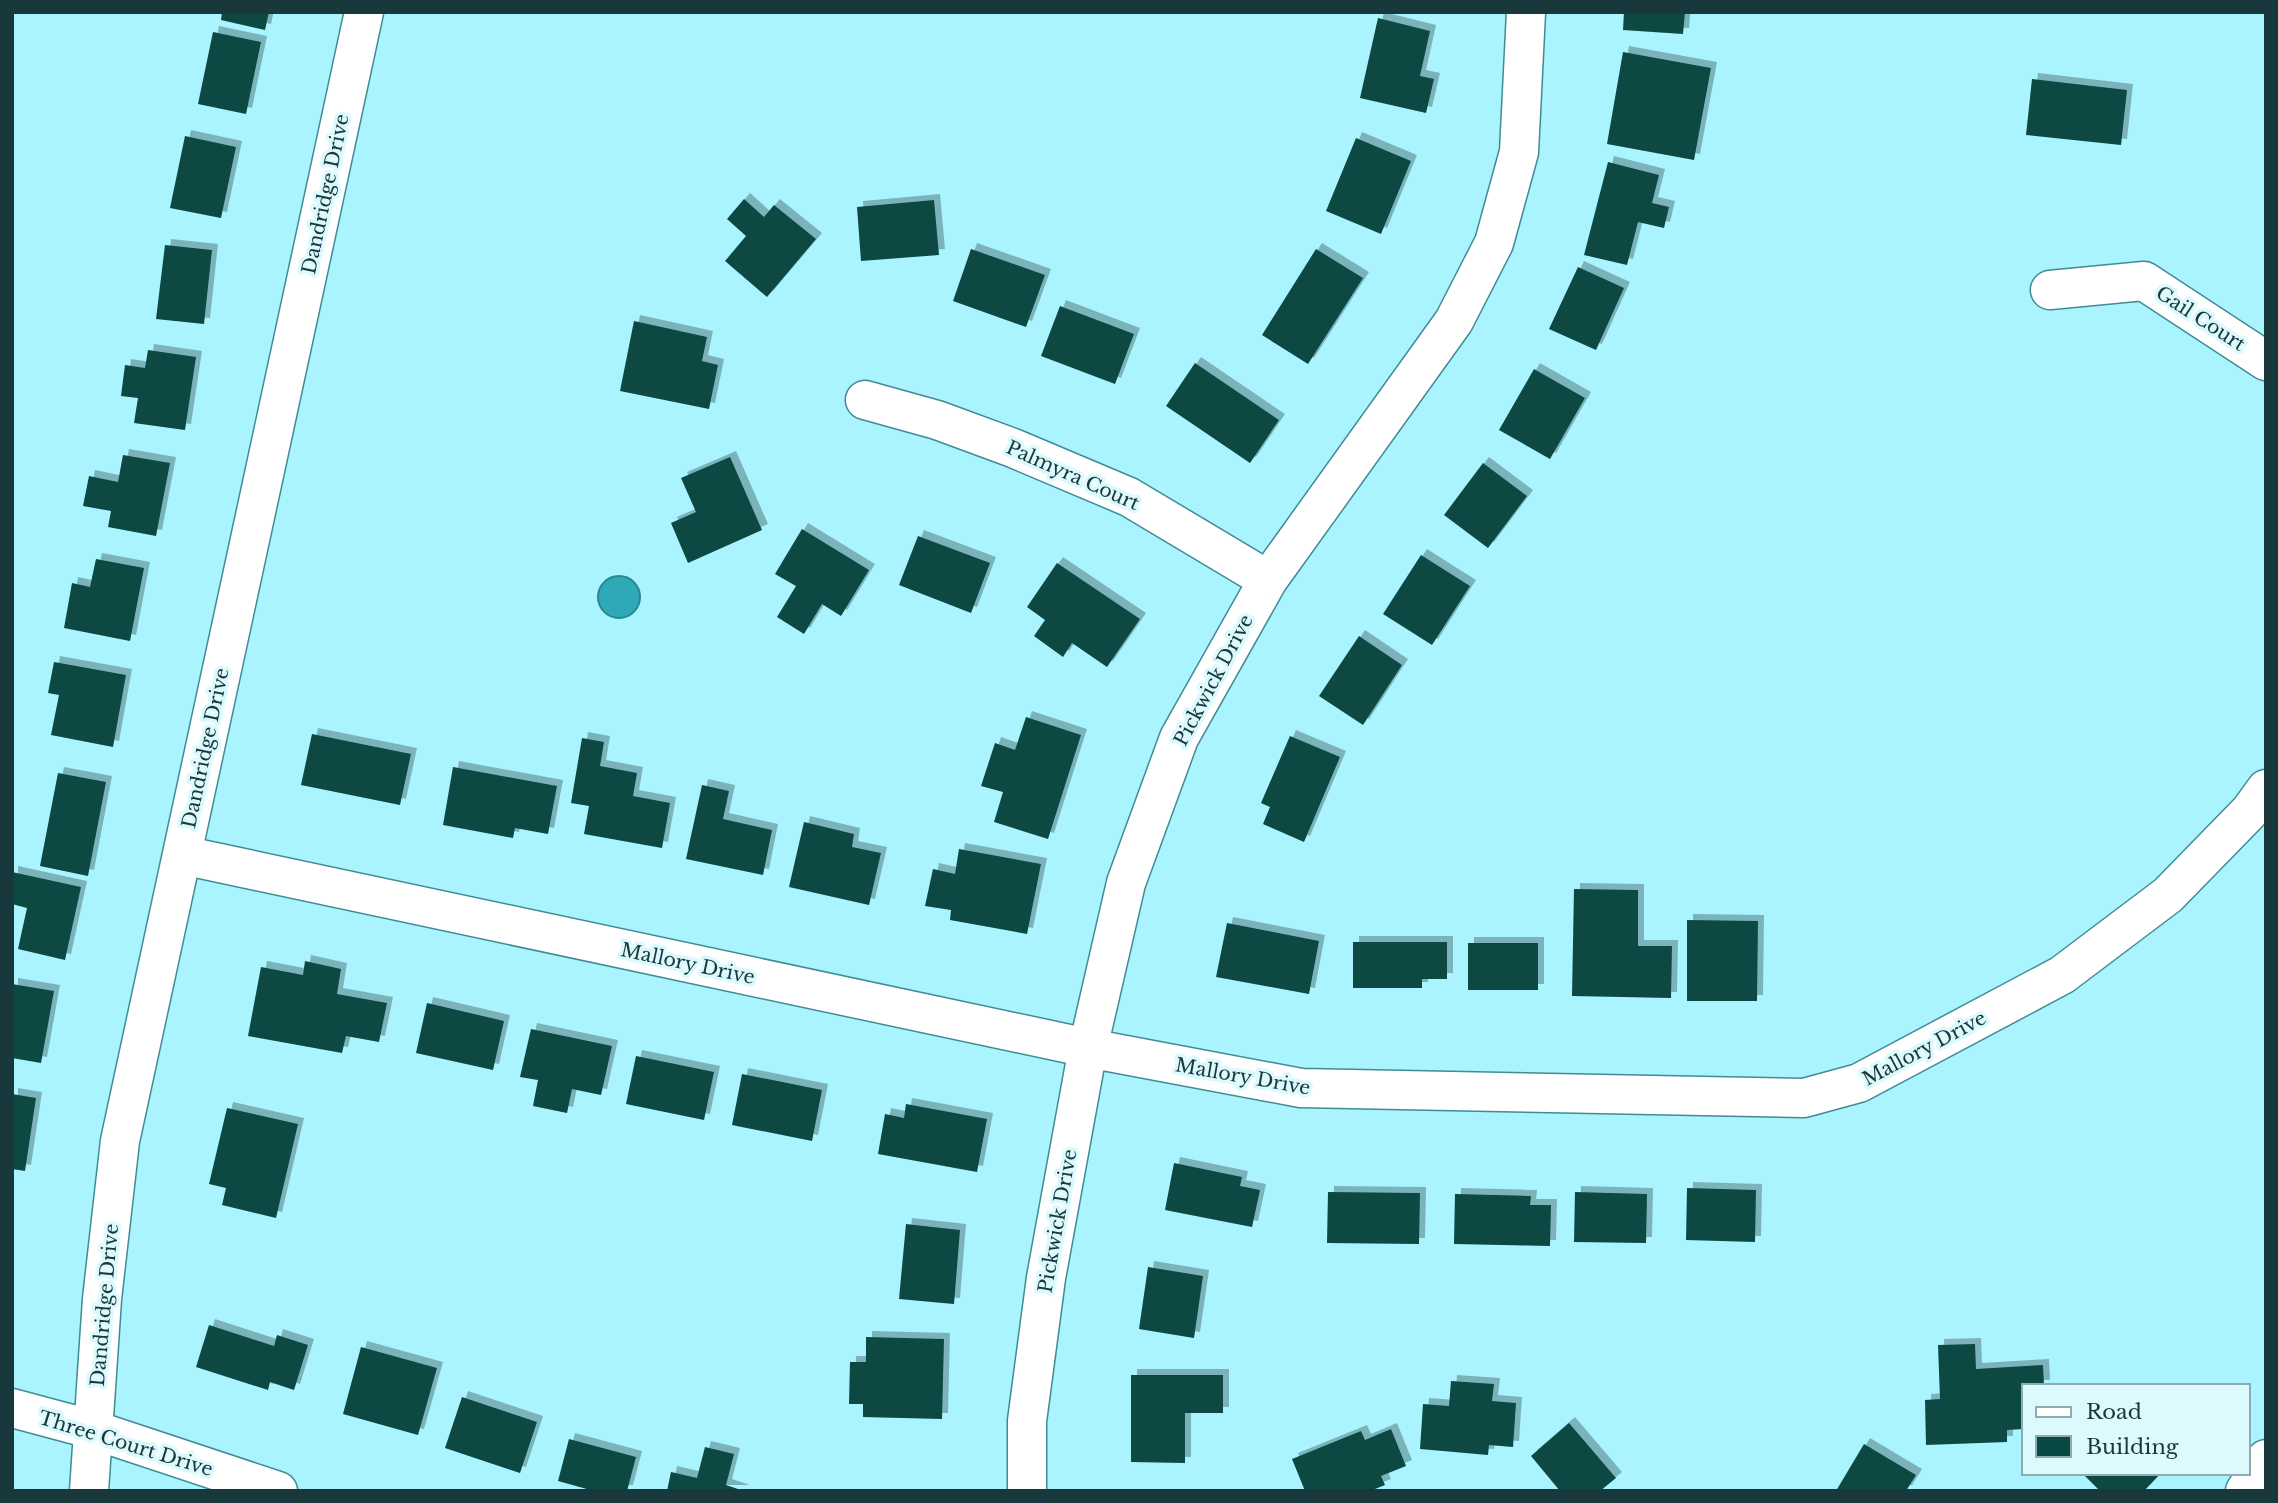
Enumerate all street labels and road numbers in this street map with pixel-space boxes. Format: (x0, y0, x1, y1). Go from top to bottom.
street label: Dandridge Drive (297, 112, 354, 276)
street label: Gail Court (2152, 281, 2250, 356)
street label: Palmyra Court (1003, 436, 1144, 515)
street label: Pickwick Drive (1169, 611, 1258, 750)
street label: Dandridge Drive (177, 666, 234, 830)
street label: Mallory Drive (619, 938, 757, 989)
street label: Mallory Drive (1859, 1006, 1990, 1091)
street label: Mallory Drive (1174, 1053, 1312, 1100)
street label: Pickwick Drive (1034, 1147, 1081, 1295)
street label: Dandridge Drive (86, 1223, 123, 1387)
street label: Three Court Drive (36, 1406, 216, 1481)

